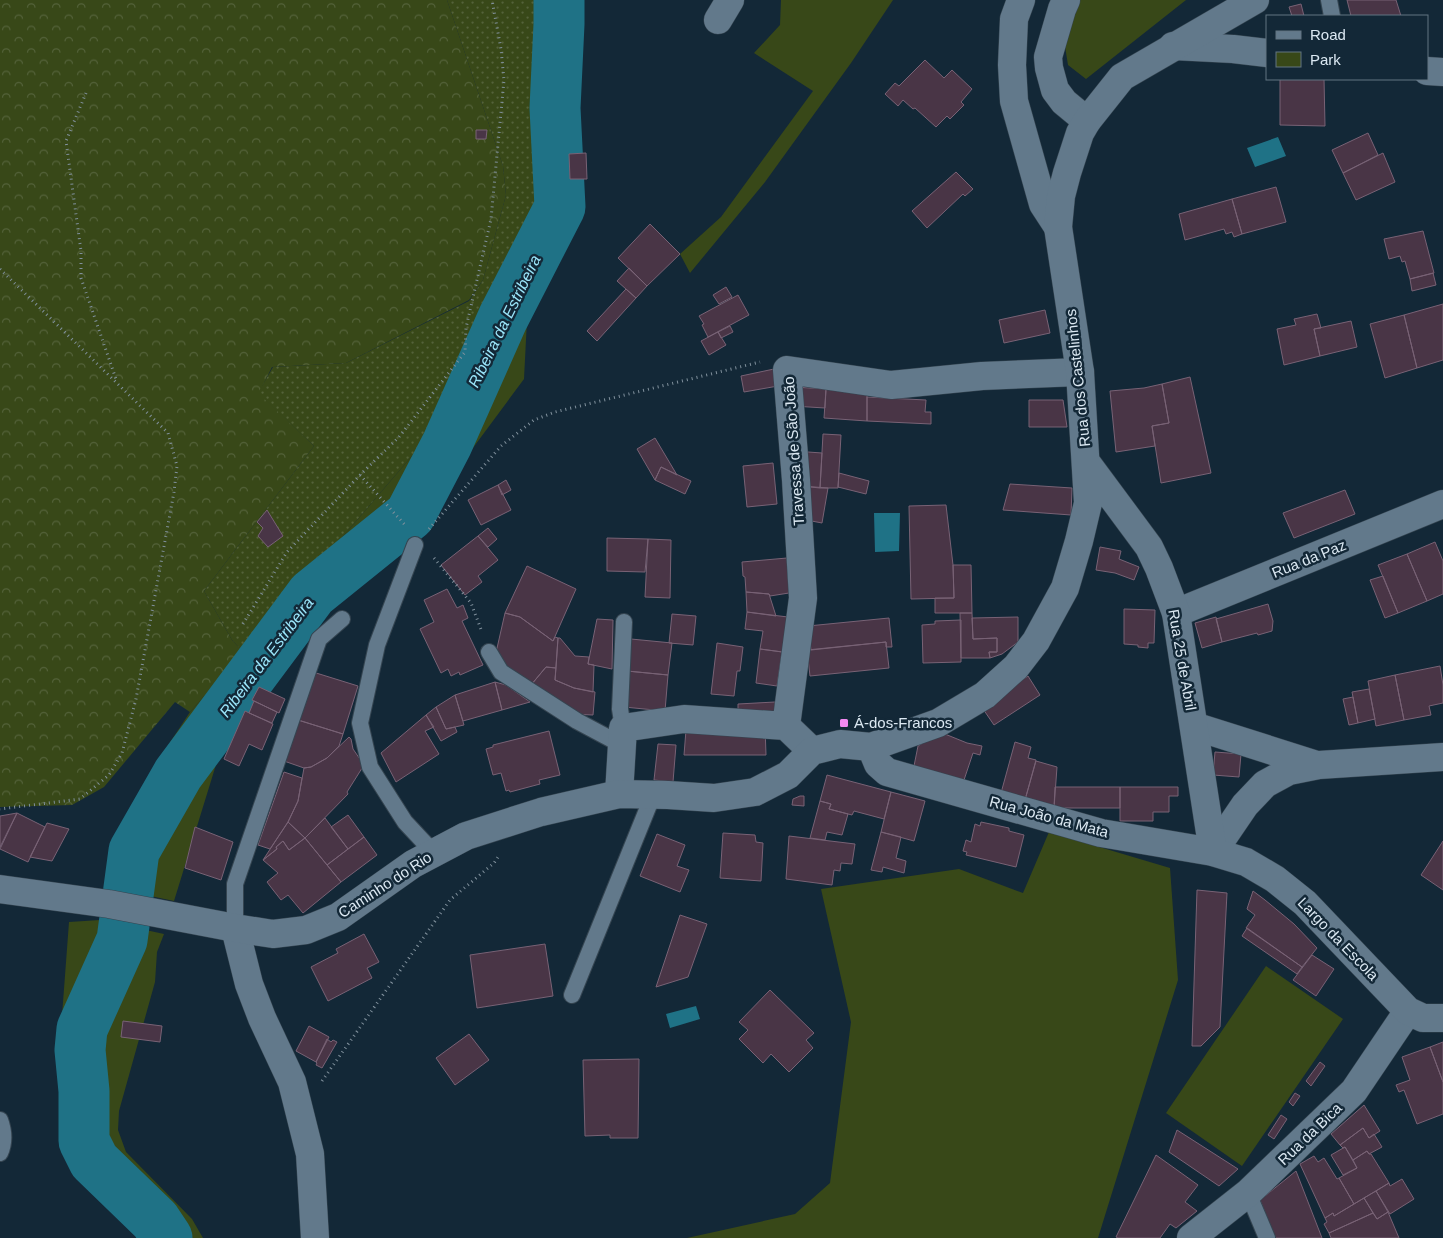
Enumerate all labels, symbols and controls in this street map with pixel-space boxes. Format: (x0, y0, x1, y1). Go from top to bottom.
legend (1266, 15, 1428, 80)
text: Road (1310, 26, 1346, 43)
text: Park (1310, 51, 1341, 68)
water label: Ribeira da Estribeira (465, 252, 544, 390)
street label: Rua dos Castelinhos (1062, 308, 1093, 448)
street label: Travessa de São João (780, 376, 807, 526)
street label: Rua da Paz (1269, 536, 1348, 581)
water label: Ribeira da Estribeira (216, 594, 317, 720)
street label: Rua 25 de Abril (1165, 608, 1200, 712)
place label: Á-dos-Francos (854, 714, 952, 731)
marker: Á-dos-Francos (838, 717, 850, 729)
street label: Rua João da Mata (988, 792, 1111, 841)
street label: Caminho do Rio (335, 848, 434, 921)
street label: Largo da Escola (1295, 894, 1383, 984)
street label: Rua da Bica (1274, 1099, 1345, 1168)

